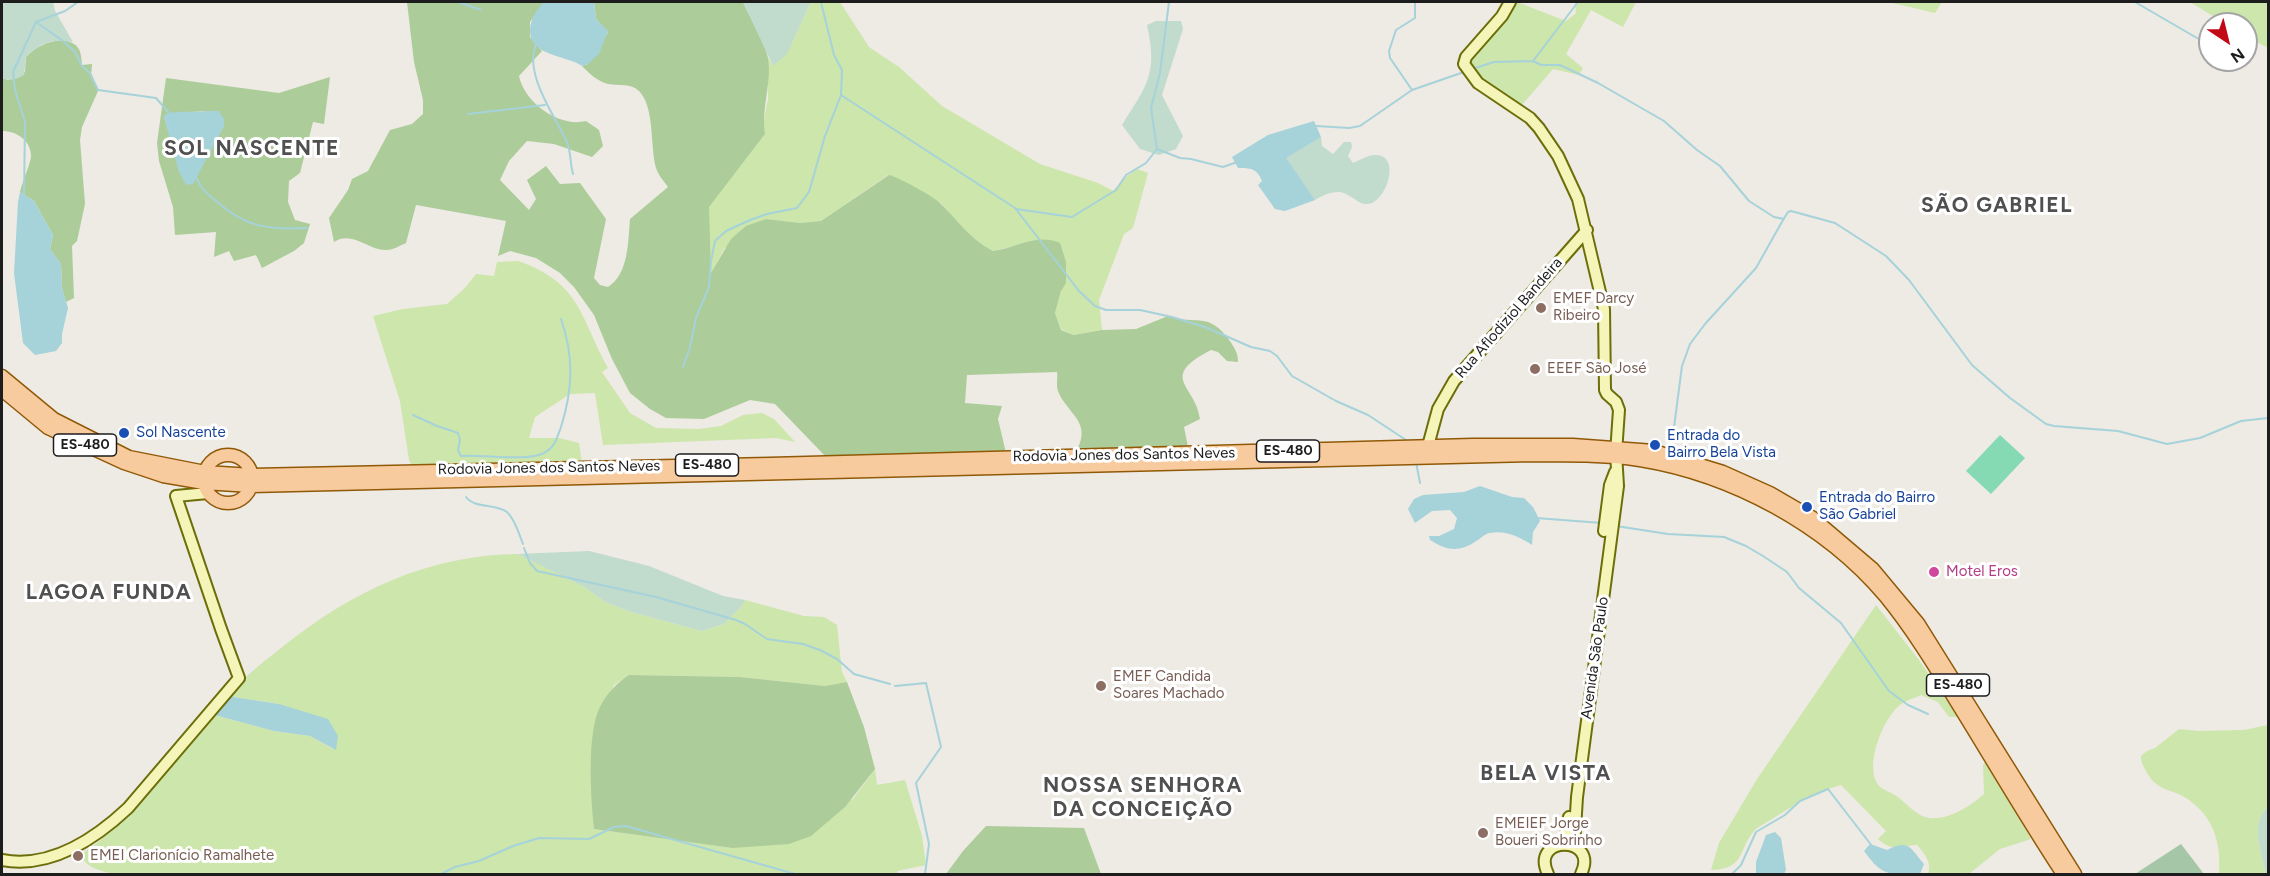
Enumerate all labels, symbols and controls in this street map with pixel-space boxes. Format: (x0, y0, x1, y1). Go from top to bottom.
north arrow (2198, 12, 2258, 72)
text: N (2227, 44, 2248, 67)
district label: SOL NASCENTE (164, 136, 340, 162)
district label: SÃO GABRIEL (1921, 193, 2073, 219)
street label: Rua Aflodiziol Bandeira (1452, 254, 1566, 382)
place label: EMEF Darcy Ribeiro (1553, 290, 1634, 325)
marker: EMEF Darcy Ribeiro (1534, 301, 1548, 315)
place label: EEEF São José (1547, 360, 1646, 378)
marker: EEEF São José (1528, 362, 1542, 376)
place label: Sol Nascente (136, 424, 226, 442)
marker: Sol Nascente (117, 426, 131, 440)
place label: Entrada do Bairro Bela Vista (1667, 427, 1776, 462)
road number: ES-480 (54, 434, 116, 456)
marker: Entrada do Bairro Bela Vista (1648, 438, 1662, 452)
road number: ES-480 (1256, 440, 1320, 462)
street label: Rodovia Jones dos Santos Neves (1013, 444, 1235, 466)
road number: ES-480 (676, 454, 738, 476)
street label: Rodovia Jones dos Santos Neves (438, 457, 660, 479)
place label: Entrada do Bairro São Gabriel (1819, 489, 1935, 524)
marker: Entrada do Bairro São Gabriel (1800, 500, 1814, 514)
place label: Motel Eros (1946, 563, 2018, 581)
marker: Motel Eros (1927, 565, 1941, 579)
district label: LAGOA FUNDA (26, 580, 192, 606)
street label: Avenida São Paulo (1577, 596, 1613, 720)
place label: EMEF Candida Soares Machado (1113, 668, 1224, 703)
road number: ES-480 (1926, 674, 1990, 696)
marker: EMEF Candida Soares Machado (1094, 679, 1108, 693)
district label: BELA VISTA (1480, 761, 1612, 787)
district label: NOSSA SENHORA DA CONCEIÇÃO (1043, 773, 1243, 823)
place label: EMEIEF Jorge Boueri Sobrinho (1495, 815, 1602, 850)
marker: EMEIEF Jorge Boueri Sobrinho (1476, 826, 1490, 840)
place label: EMEI Clarionício Ramalhete (90, 847, 274, 865)
marker: EMEI Clarionício Ramalhete (71, 849, 85, 863)

